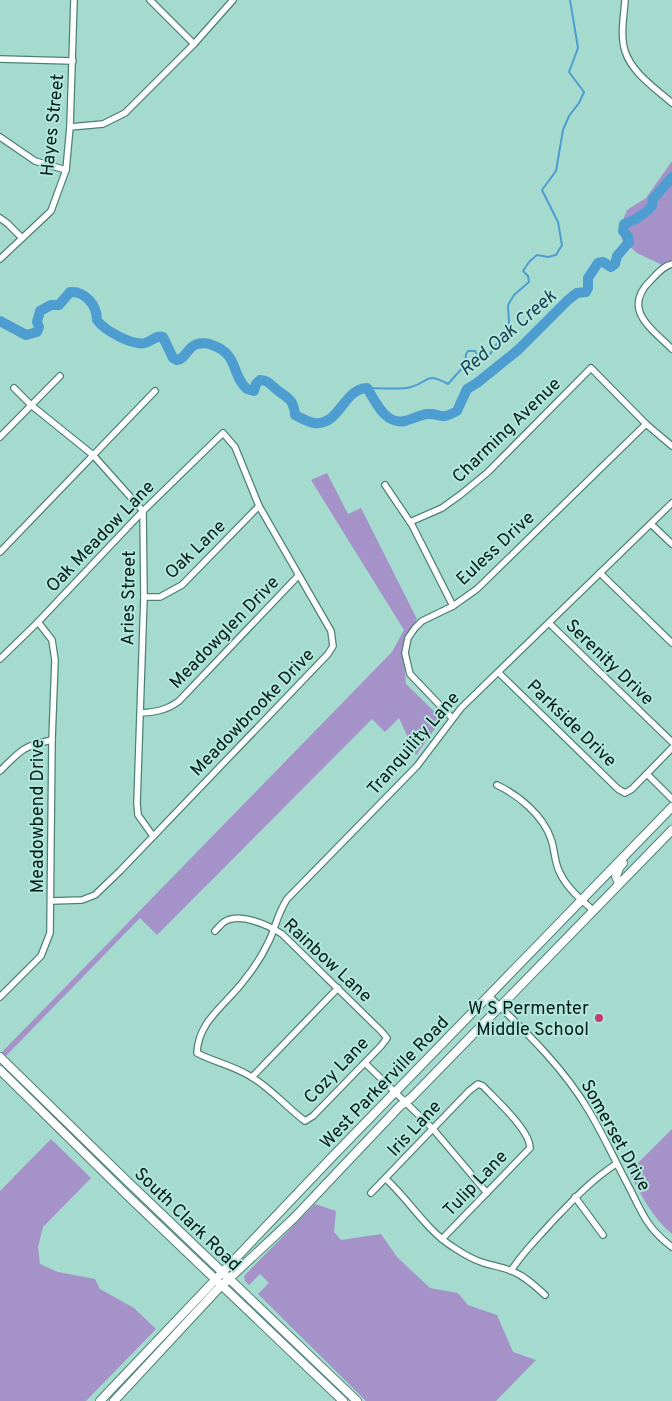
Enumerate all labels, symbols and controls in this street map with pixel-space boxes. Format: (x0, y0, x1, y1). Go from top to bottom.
street label: Hayes Street (37, 73, 70, 177)
water label: Red Oak Creek (455, 285, 562, 382)
street label: Charming Avenue (448, 373, 566, 489)
street label: Oak Meadow Lane (42, 476, 160, 598)
street label: Euless Drive (452, 507, 540, 591)
street label: Oak Lane (161, 515, 231, 585)
street label: Aries Street (117, 550, 142, 646)
street label: Meadowglen Drive (165, 572, 285, 694)
street label: Serenity Drive (560, 615, 658, 711)
street label: Meadowbrooke Drive (186, 644, 320, 782)
street label: Parkside Drive (521, 675, 621, 773)
street label: Tranquility Lane (363, 687, 465, 801)
street label: Meadowbend Drive (27, 739, 50, 893)
street label: Rainbow Lane (278, 914, 376, 1008)
place label: W S Permenter Middle School (468, 998, 589, 1042)
street label: West Parkerville Road (316, 1012, 454, 1154)
marker: W S Permenter Middle School (593, 1012, 605, 1024)
street label: Cozy Lane (300, 1033, 375, 1109)
street label: Somerset Drive (575, 1076, 655, 1196)
street label: Iris Lane (383, 1096, 447, 1162)
street label: Tulip Lane (439, 1146, 513, 1222)
street label: South Clark Road (129, 1163, 245, 1277)

